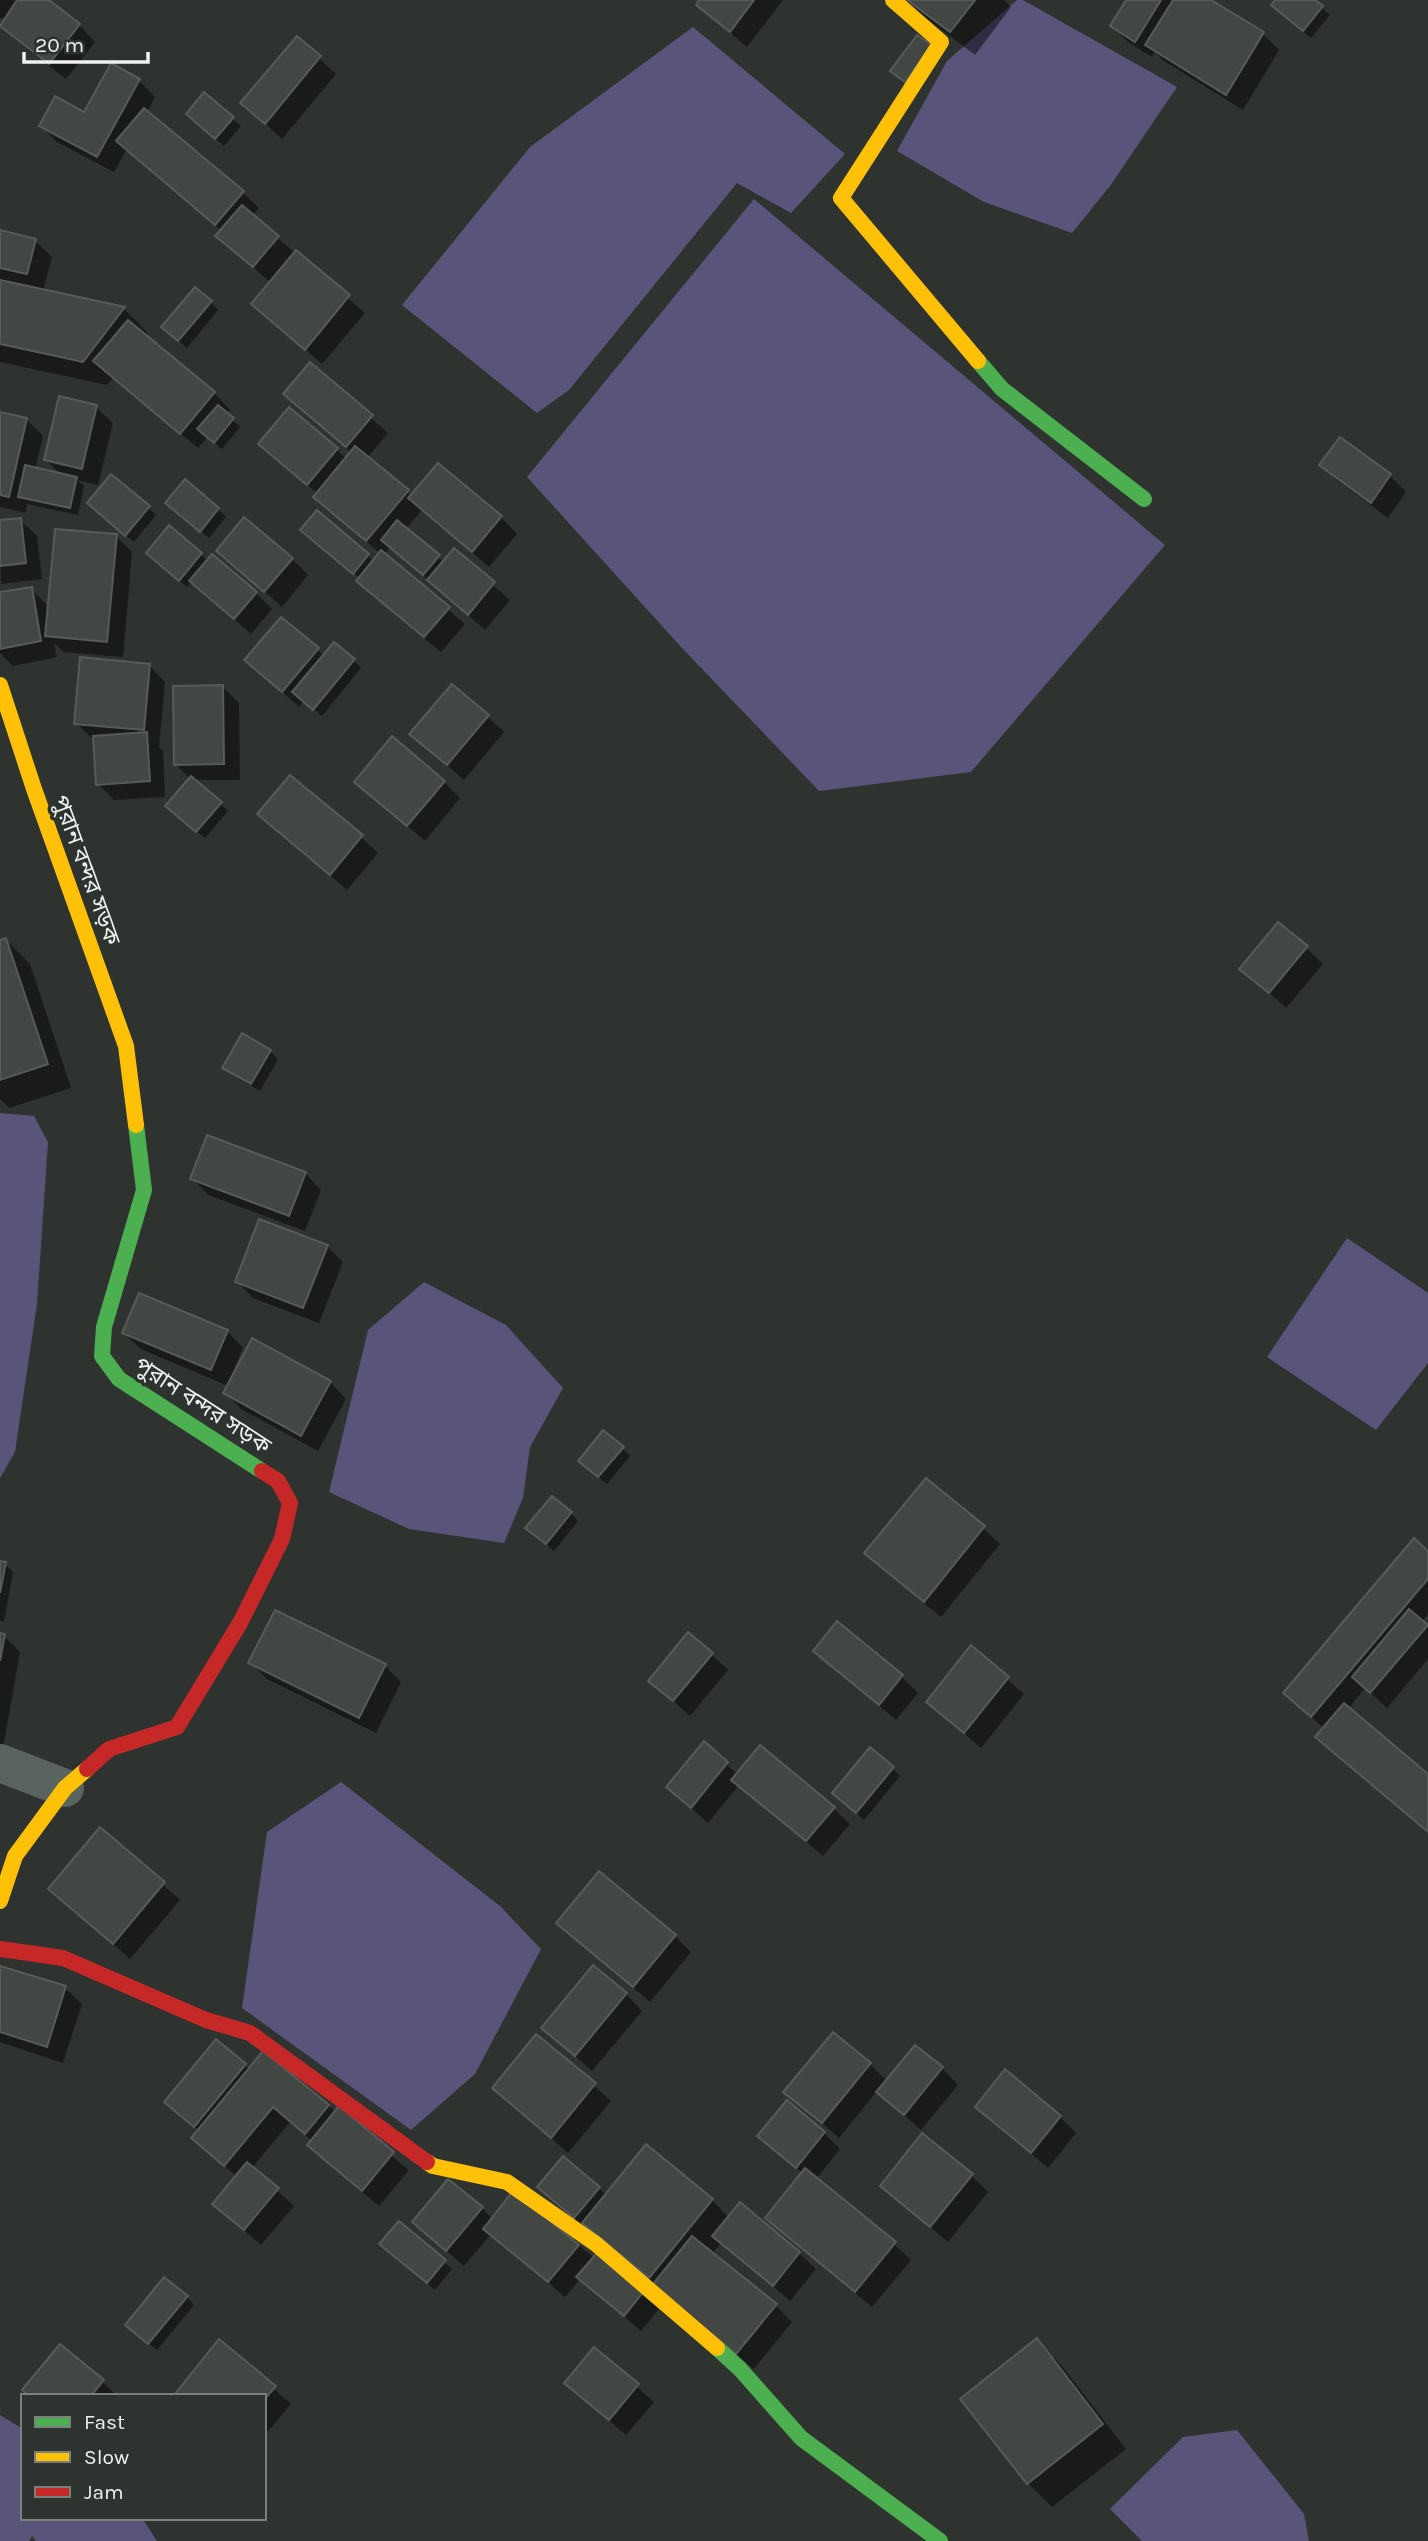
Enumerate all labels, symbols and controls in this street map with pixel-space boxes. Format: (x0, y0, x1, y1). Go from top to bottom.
scale bar (24, 21, 149, 65)
text: 20 m (35, 33, 84, 57)
street label: পুরান বন্দর সড়ক (47, 792, 126, 949)
street label: পুরান বন্দর সড়ক (129, 1351, 276, 1460)
legend (21, 2394, 266, 2520)
text: Fast (84, 2410, 125, 2434)
text: Slow (84, 2445, 129, 2469)
text: Jam (84, 2480, 124, 2504)

